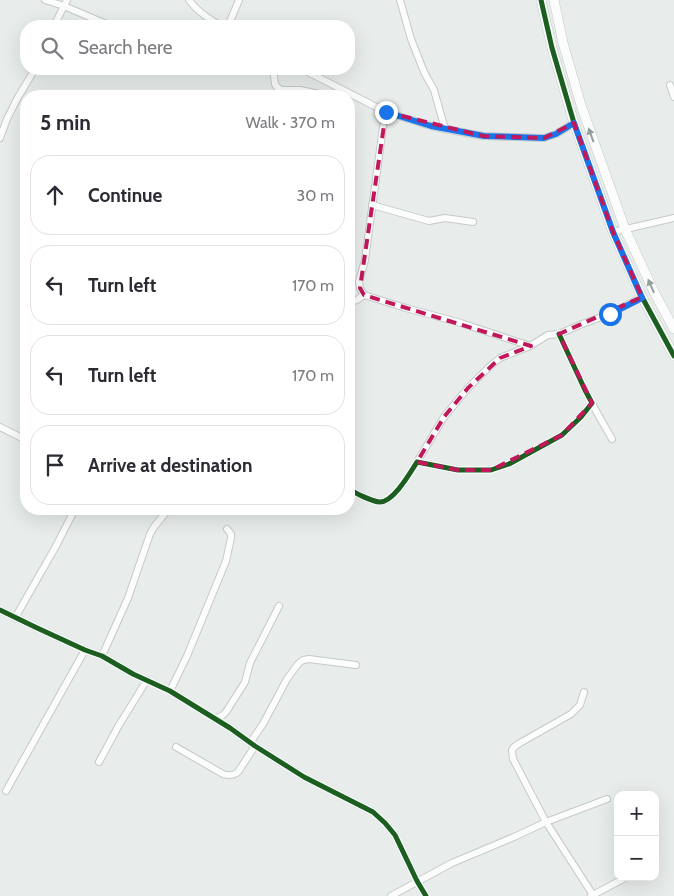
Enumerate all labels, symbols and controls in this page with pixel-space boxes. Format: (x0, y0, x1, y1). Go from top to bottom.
search box (20, 20, 355, 75)
icon: search (38, 34, 66, 62)
text: Search here (78, 36, 172, 59)
route end (375, 101, 398, 124)
text: 5 min (40, 110, 91, 135)
text: Walk · 370 m (246, 113, 335, 132)
one-way arrow (587, 127, 595, 142)
icon: ahead (41, 181, 69, 209)
text: Continue (88, 184, 162, 207)
text: 30 m (297, 186, 334, 205)
icon: left (41, 271, 69, 299)
text: Turn left (88, 274, 156, 297)
text: 170 m (292, 276, 334, 295)
one-way arrow (646, 279, 654, 293)
route start (599, 303, 622, 326)
icon: left (41, 361, 69, 389)
text: Turn left (88, 364, 156, 387)
text: 170 m (292, 366, 334, 385)
icon: arrive (41, 451, 69, 479)
text: Arrive at destination (88, 454, 252, 477)
map controls (614, 791, 659, 881)
button: + (614, 791, 659, 836)
button: − (614, 836, 659, 881)

